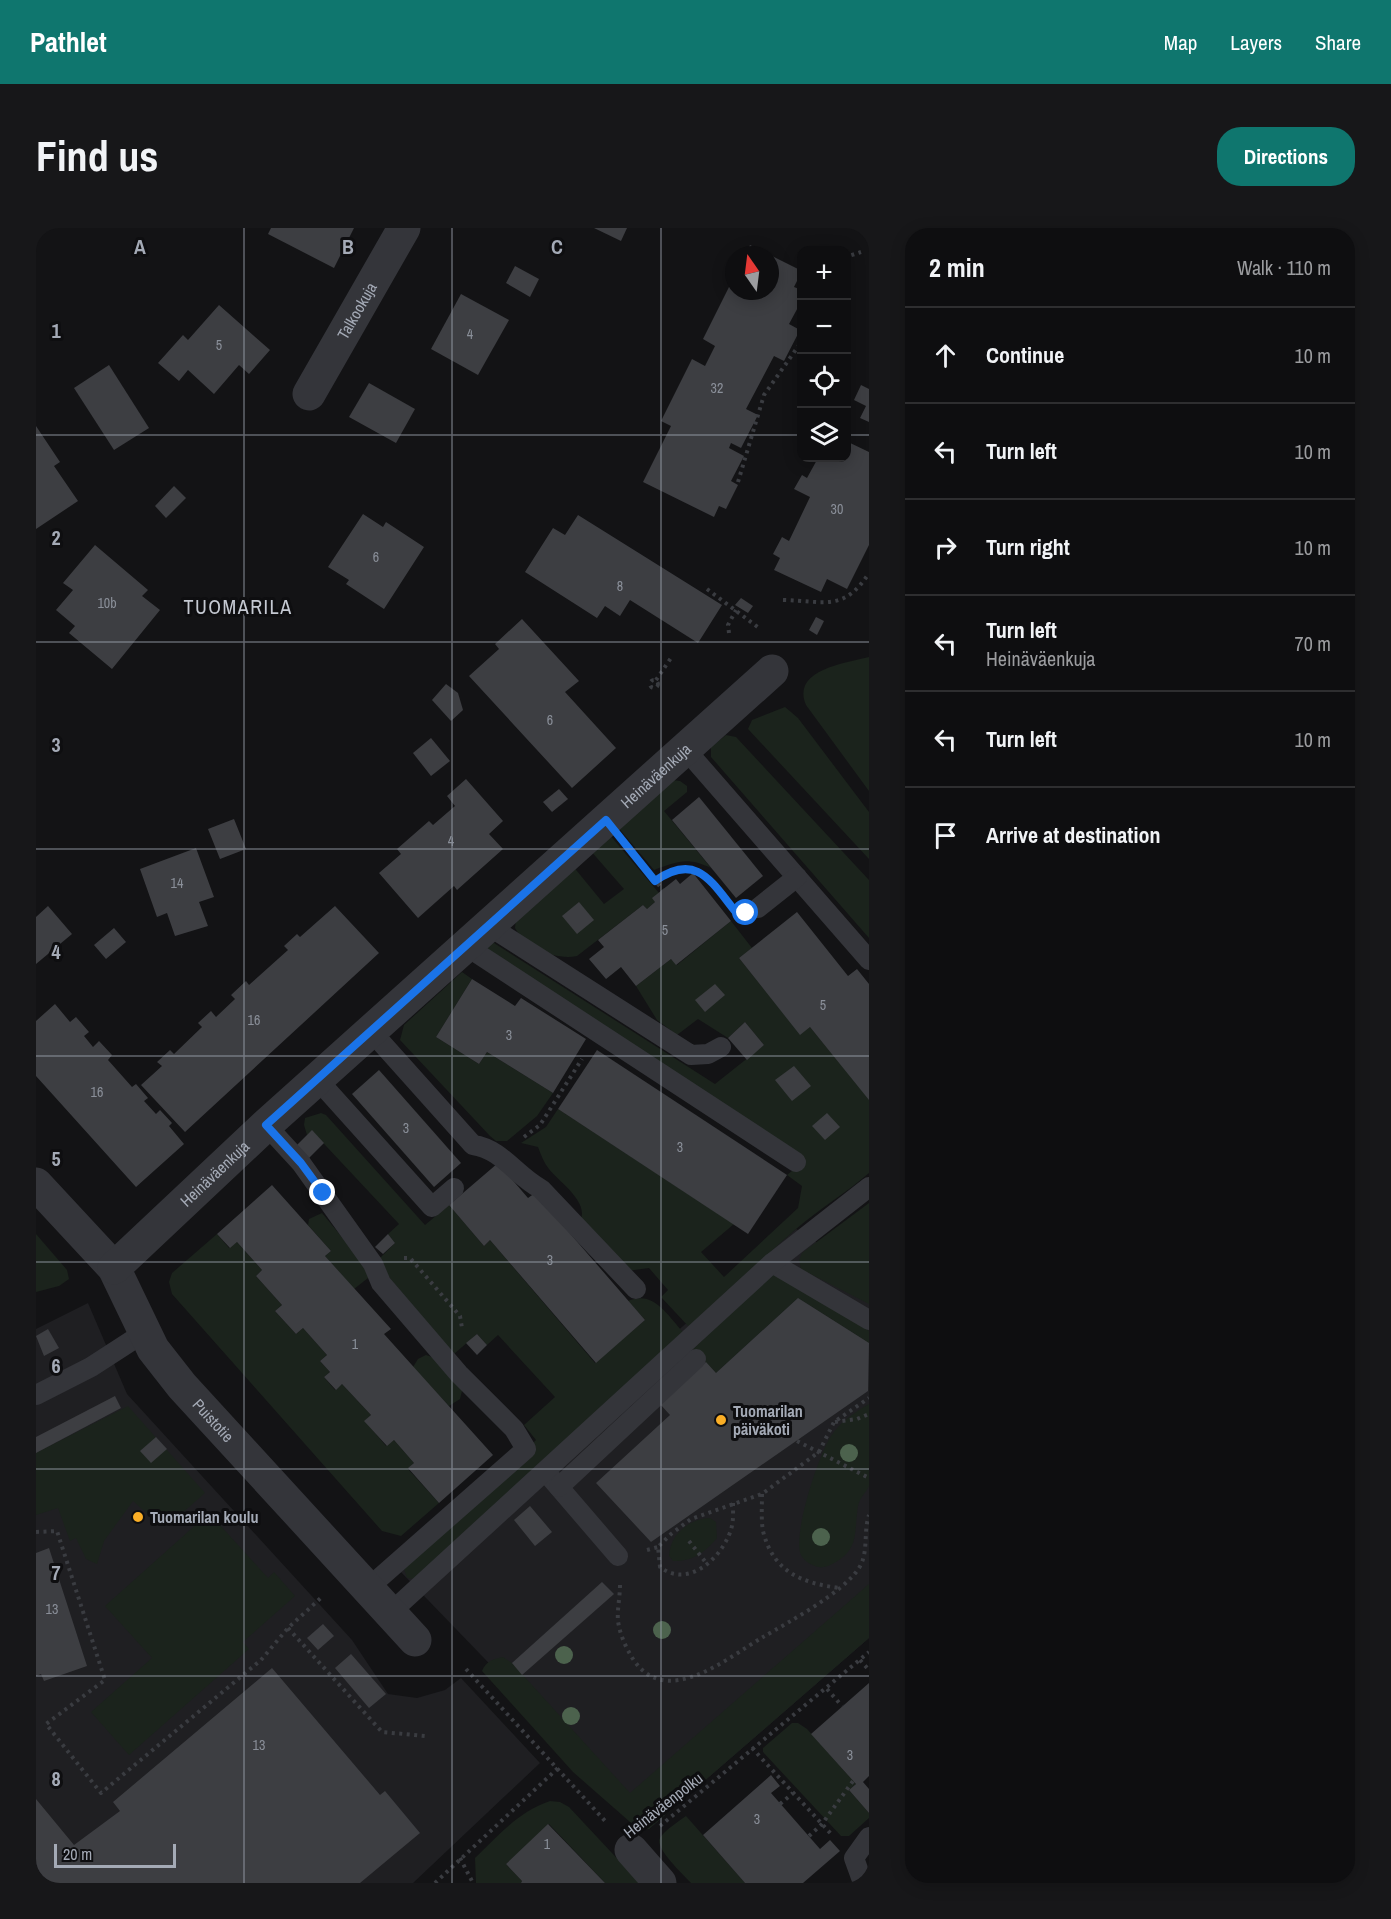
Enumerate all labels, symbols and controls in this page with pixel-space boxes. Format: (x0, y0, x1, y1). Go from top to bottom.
text: Pathlet (30, 23, 107, 61)
text: Map (1164, 28, 1197, 57)
text: Layers (1230, 28, 1282, 57)
text: Share (1315, 28, 1361, 57)
button: Directions (1217, 127, 1355, 186)
text: Find us (36, 128, 158, 184)
text: A (134, 233, 146, 260)
text: B (342, 233, 354, 260)
text: C (551, 233, 563, 260)
north arrow (725, 246, 779, 300)
map controls (797, 246, 851, 462)
button: + (797, 246, 851, 300)
text: 2 min (929, 250, 985, 285)
text: Walk · 110 m (1237, 254, 1331, 281)
street label: Talkookuja (332, 278, 382, 343)
button: − (797, 300, 851, 354)
text: 1 (51, 317, 61, 344)
house number: 4 (467, 325, 474, 343)
house number: 5 (216, 336, 222, 354)
icon: ahead (929, 339, 962, 372)
text: Continue (986, 340, 1064, 370)
text: 10 m (1295, 342, 1331, 369)
button: locate (797, 354, 851, 408)
house number: 32 (711, 379, 723, 397)
button: layers (797, 408, 851, 462)
icon: left (929, 435, 962, 468)
text: Turn left (986, 436, 1057, 466)
text: 10 m (1295, 438, 1331, 465)
house number: 30 (831, 500, 843, 518)
text: 2 (51, 524, 61, 551)
icon: right (929, 531, 962, 564)
text: Turn right (986, 532, 1070, 562)
text: 10 m (1295, 534, 1331, 561)
house number: 6 (373, 548, 379, 566)
house number: 8 (617, 577, 623, 595)
district label: TUOMARILA (183, 593, 293, 620)
house number: 10b (97, 594, 117, 612)
text: Turn left (986, 615, 1057, 645)
icon: left (929, 627, 962, 660)
text: 70 m (1295, 630, 1331, 657)
text: Heinäväenkuja (986, 645, 1095, 672)
house number: 6 (547, 711, 553, 729)
icon: left (929, 723, 962, 756)
text: Turn left (986, 724, 1057, 754)
text: 10 m (1295, 726, 1331, 753)
text: 3 (51, 731, 61, 758)
street label: Heinäväenkuja (616, 738, 696, 813)
icon: arrive (929, 819, 962, 852)
text: Arrive at destination (986, 820, 1160, 850)
house number: 4 (448, 832, 455, 850)
house number: 14 (171, 874, 184, 892)
route start (732, 899, 758, 925)
house number: 5 (662, 921, 668, 939)
text: 4 (51, 938, 61, 965)
house number: 5 (820, 996, 826, 1014)
house number: 16 (248, 1011, 260, 1029)
house number: 3 (506, 1026, 512, 1044)
house number: 16 (91, 1083, 103, 1101)
house number: 3 (403, 1119, 409, 1137)
street label: Heinäväenkuja (175, 1135, 254, 1211)
house number: 3 (677, 1138, 683, 1156)
text: 5 (51, 1145, 61, 1172)
route end (309, 1179, 335, 1205)
house number: 3 (547, 1251, 553, 1269)
house number: 1 (352, 1335, 359, 1353)
text: 6 (51, 1352, 61, 1379)
street label: Puistotie (188, 1394, 239, 1447)
place label: Tuomarilan päiväkoti (733, 1400, 803, 1440)
marker: Tuomarilan päiväkoti (714, 1413, 728, 1427)
place label: Tuomarilan koulu (150, 1506, 258, 1528)
marker: Tuomarilan koulu (131, 1510, 145, 1524)
text: 7 (51, 1559, 61, 1586)
house number: 13 (46, 1600, 58, 1618)
house number: 13 (253, 1736, 265, 1754)
house number: 3 (847, 1746, 853, 1764)
text: 8 (51, 1765, 61, 1792)
street label: Heinäväenpolku (619, 1767, 707, 1843)
house number: 3 (754, 1810, 760, 1828)
house number: 1 (544, 1835, 551, 1853)
scale bar (54, 1841, 176, 1868)
text: 20 m (63, 1843, 92, 1865)

